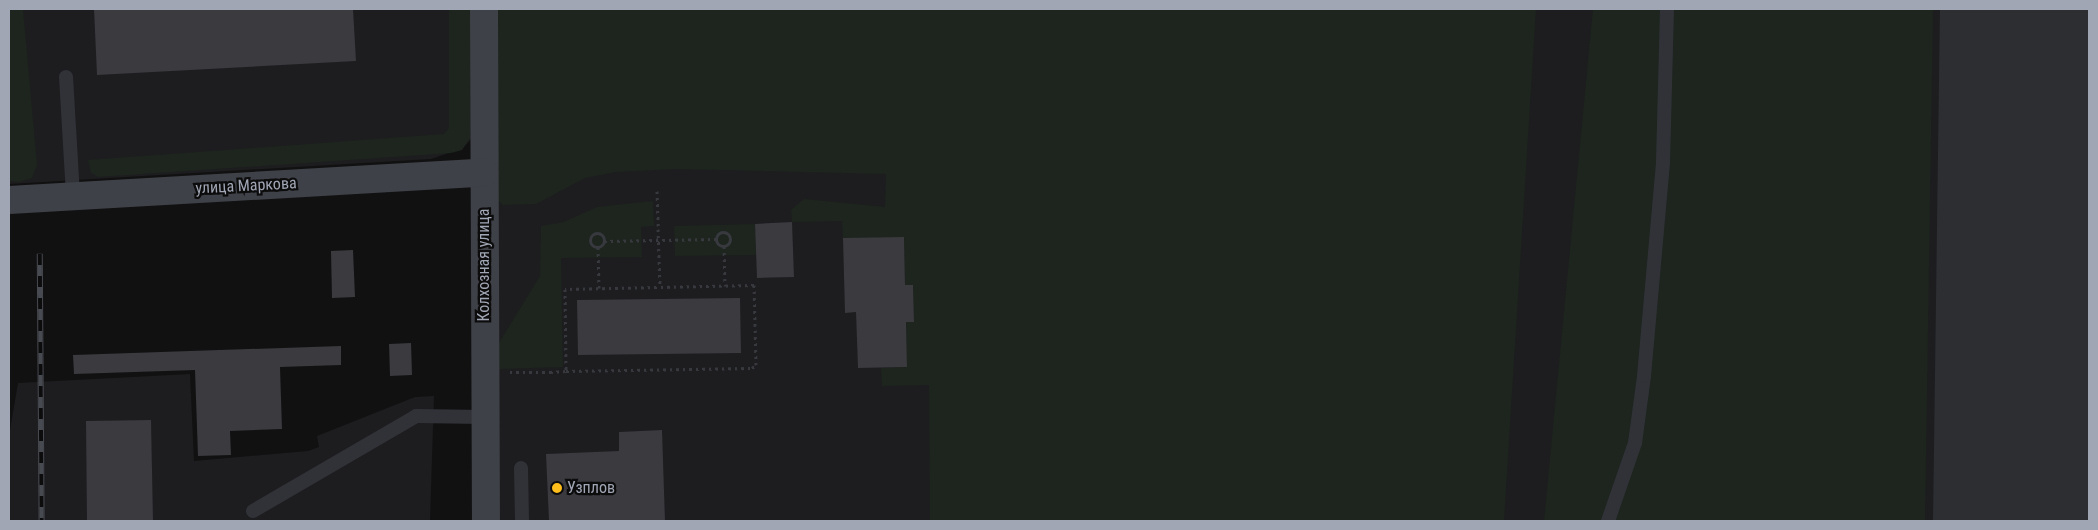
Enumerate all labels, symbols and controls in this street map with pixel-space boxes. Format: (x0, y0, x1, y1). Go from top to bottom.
street label: улица Маркова (195, 174, 297, 198)
street label: Колхозная улица (474, 209, 494, 321)
place label: Узплов (567, 478, 615, 498)
marker: Узплов (551, 482, 563, 494)

